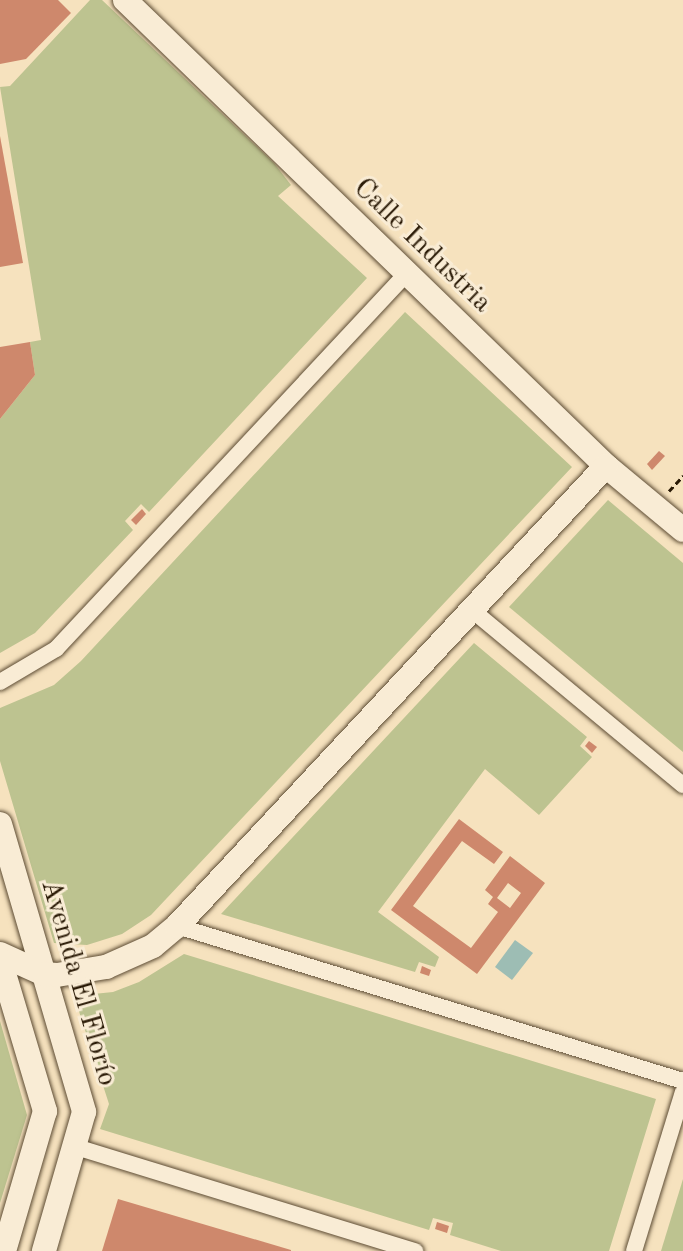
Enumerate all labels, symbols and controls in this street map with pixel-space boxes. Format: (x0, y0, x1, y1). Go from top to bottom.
street label: Calle Industria (346, 172, 498, 320)
street label: Avenida El Florío (32, 876, 124, 1090)

